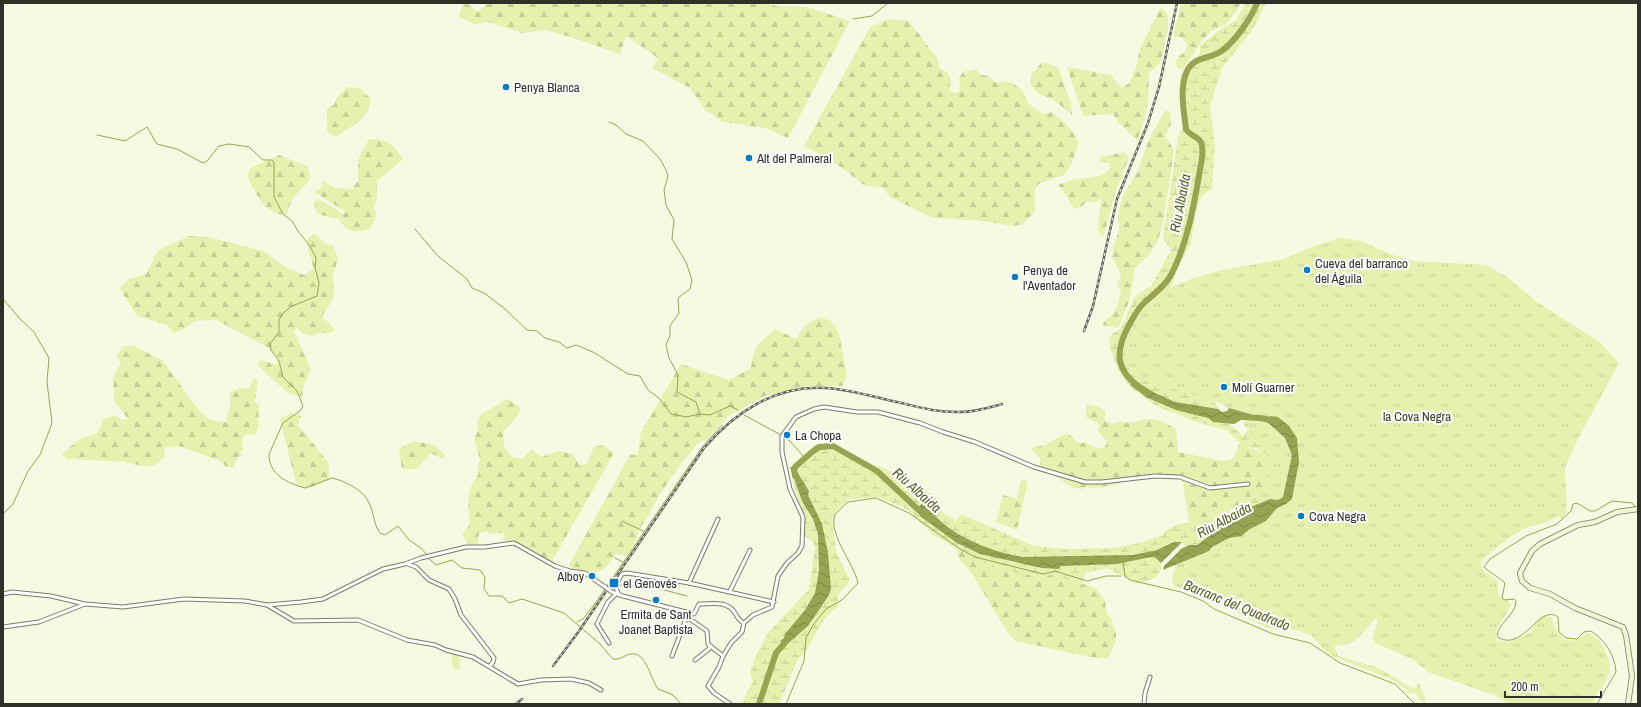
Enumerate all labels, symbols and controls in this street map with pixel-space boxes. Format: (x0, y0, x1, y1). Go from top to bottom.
place label: Penya Blanca (514, 79, 580, 96)
marker: Penya Blanca (501, 82, 511, 92)
place label: Alt del Palmeral (756, 150, 832, 167)
marker: Alt del Palmeral (744, 153, 754, 163)
water label: Riu Albaida (1166, 172, 1194, 234)
place label: Cueva del barranco del Águila (1315, 255, 1408, 287)
place label: Penya de l'Aventador (1023, 262, 1076, 294)
marker: Cueva del barranco del Águila (1302, 265, 1312, 275)
marker: Penya de l'Aventador (1010, 272, 1020, 282)
place label: Molí Guarner (1232, 379, 1295, 396)
marker: Molí Guarner (1219, 382, 1229, 392)
park label: la Cova Negra (1383, 408, 1451, 425)
place label: La Chopa (795, 427, 841, 444)
marker: La Chopa (782, 430, 792, 440)
water label: Riu Albaida (889, 463, 945, 517)
water label: Riu Albaida (1194, 498, 1254, 542)
place label: Cova Negra (1309, 508, 1366, 525)
marker: Cova Negra (1296, 511, 1306, 521)
place label: Alboy (556, 568, 585, 585)
marker: Alboy (587, 571, 597, 581)
place label: el Genovés (623, 575, 677, 592)
water label: Barranc del Quadrado (1181, 575, 1293, 635)
marker: el Genovés (608, 577, 620, 589)
marker: Ermita de Sant Joanet Baptista (651, 595, 661, 605)
place label: Ermita de Sant Joanet Baptista (619, 606, 693, 638)
scale bar (1505, 673, 1601, 699)
text: 200 m (1511, 679, 1538, 695)

